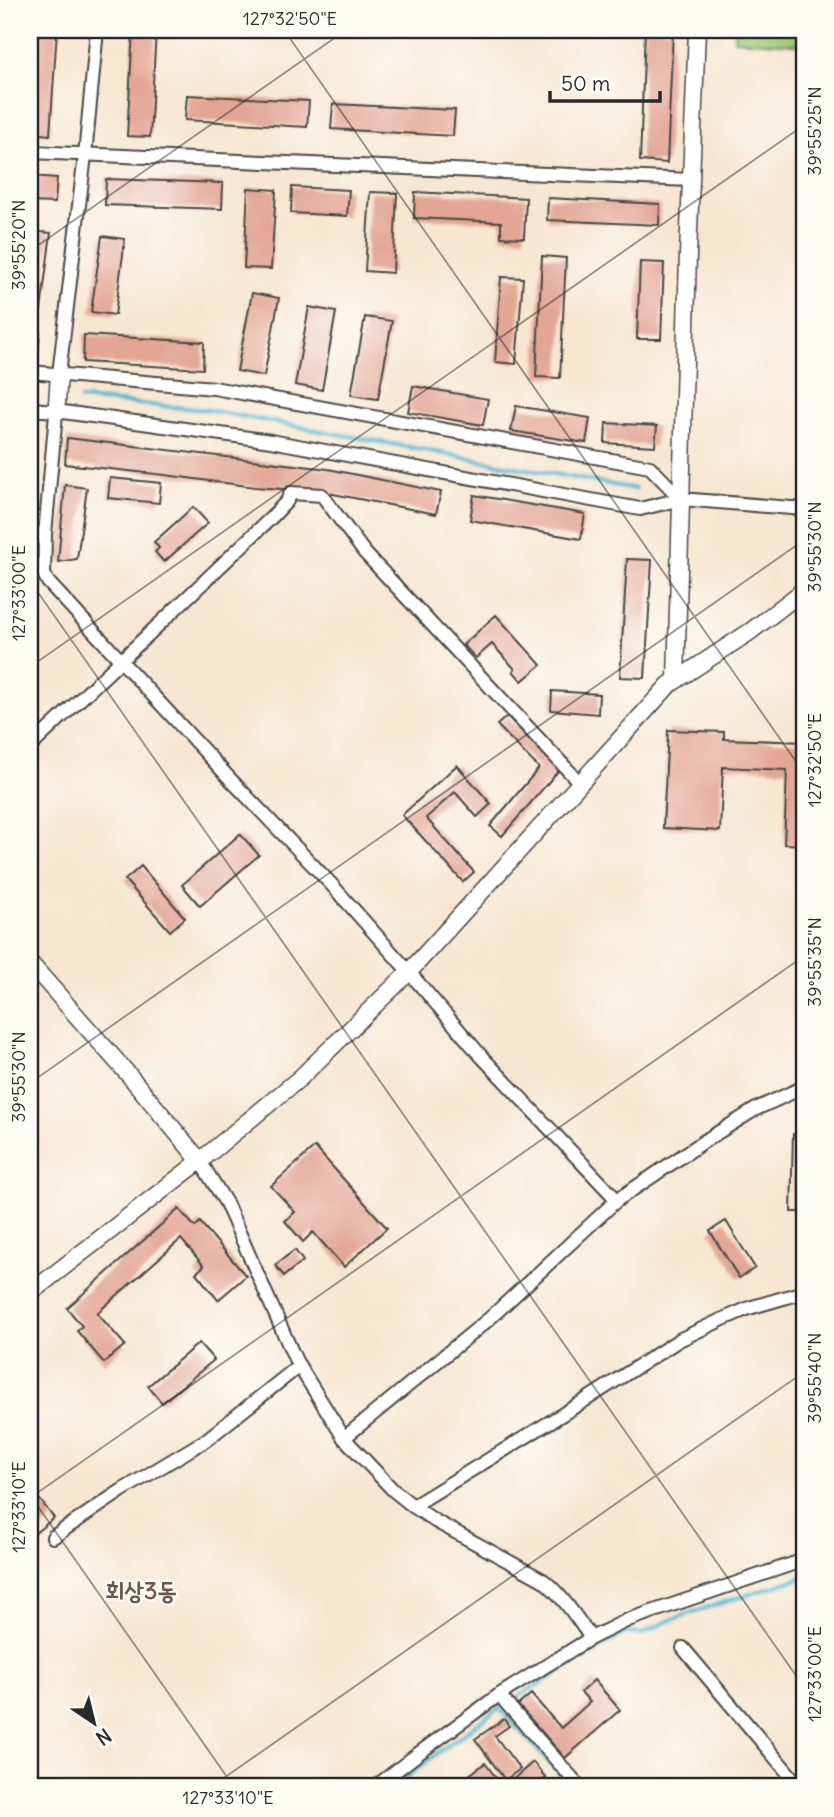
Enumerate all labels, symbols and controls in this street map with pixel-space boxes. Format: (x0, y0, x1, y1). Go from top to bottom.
text: 127°32'50"E (243, 7, 337, 30)
scale bar (550, 60, 661, 104)
text: 50 m (561, 70, 610, 97)
text: 39°55'25"N (803, 86, 826, 176)
text: 39°55'20"N (7, 199, 30, 291)
text: 39°55'30"N (803, 501, 826, 593)
text: 127°33'00"E (7, 545, 30, 641)
text: 127°32'50"E (803, 713, 826, 807)
text: 39°55'35"N (803, 917, 826, 1007)
text: 39°55'30"N (7, 1031, 30, 1123)
text: 39°55'40"N (803, 1332, 826, 1424)
text: 127°33'10"E (7, 1461, 30, 1553)
district label: 회상3동 (105, 1575, 177, 1605)
text: 127°33'00"E (803, 1626, 826, 1722)
north arrow (60, 1688, 130, 1758)
text: N (91, 1723, 116, 1751)
text: 127°33'10"E (182, 1786, 274, 1809)

